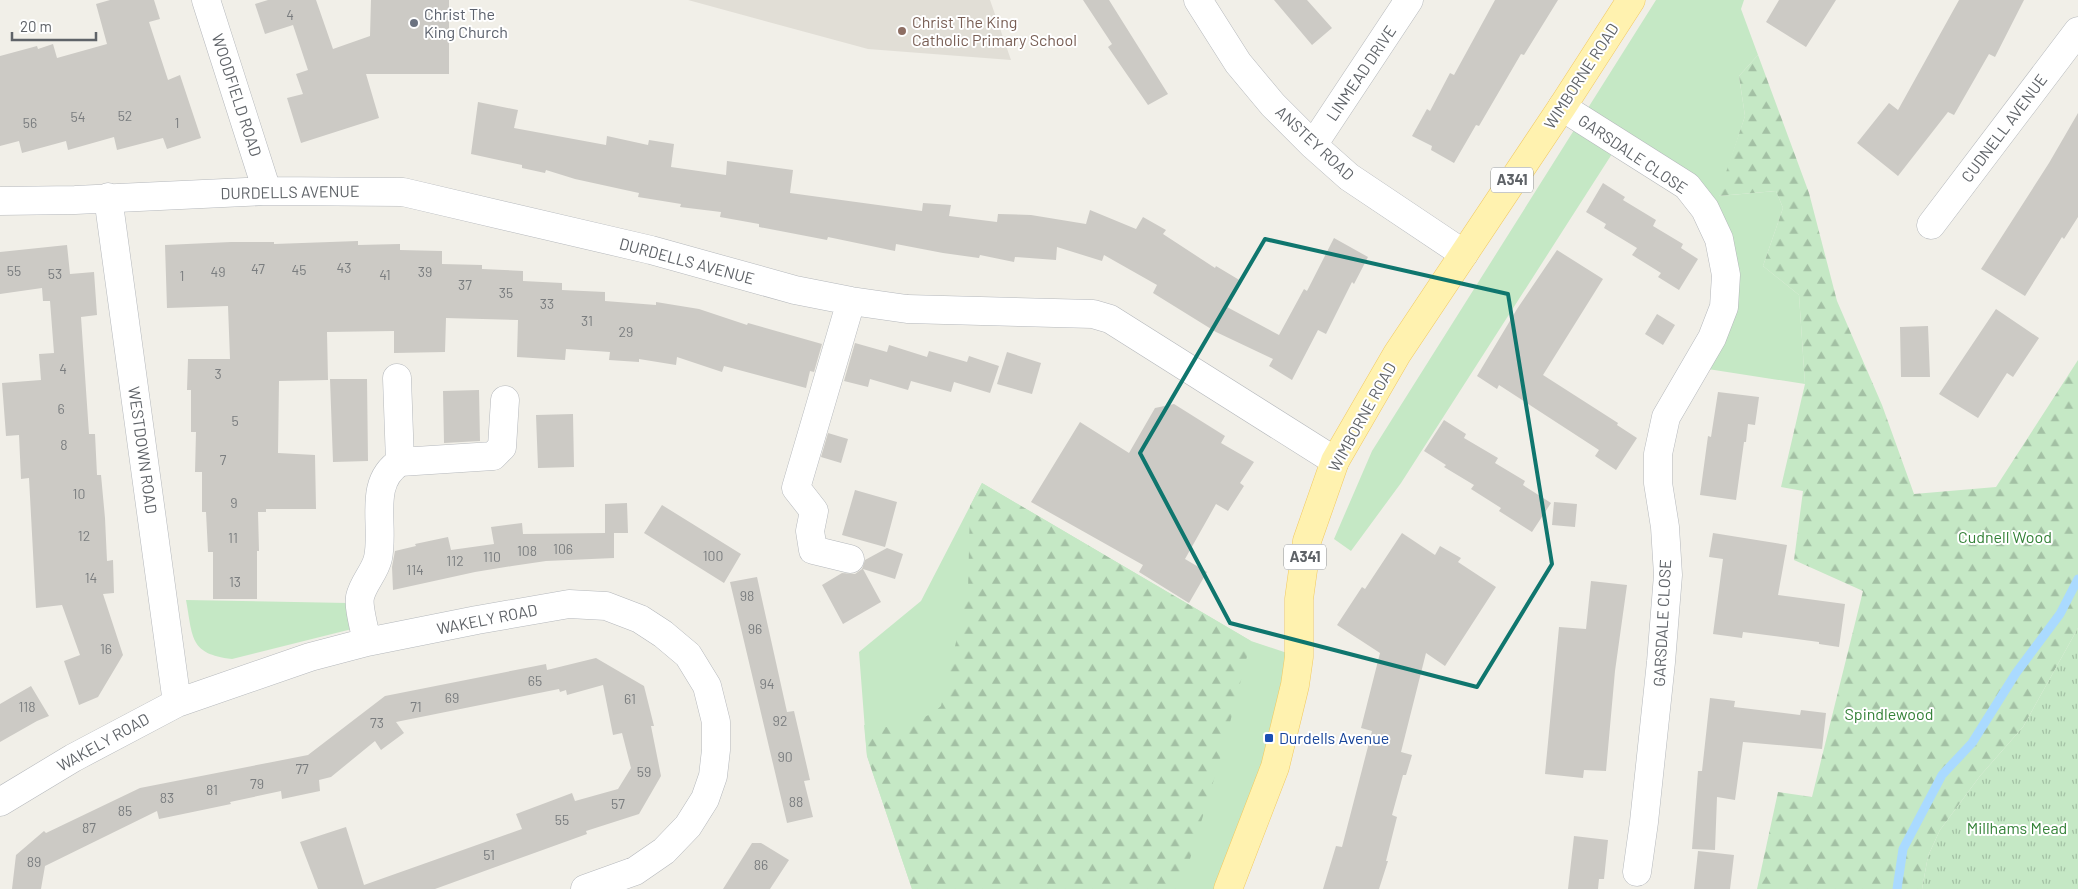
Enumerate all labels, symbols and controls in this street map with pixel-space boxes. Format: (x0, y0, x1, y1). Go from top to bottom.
place label: Christ The King Church (424, 4, 508, 41)
house number: 4 (286, 6, 294, 23)
scale bar (12, 10, 96, 42)
place label: Christ The King Catholic Primary School (912, 12, 1077, 49)
text: 20 m (20, 17, 52, 35)
marker: Christ The King Church (408, 17, 420, 29)
street label: WIMBORNE ROAD (1539, 19, 1622, 132)
street label: LINMEAD DRIVE (1322, 22, 1399, 124)
marker: Christ The King Catholic Primary School (896, 25, 908, 37)
street label: WOODFIELD ROAD (209, 31, 266, 159)
street label: CUDNELL AVENUE (1957, 70, 2050, 185)
street label: ANSTEY ROAD (1272, 102, 1358, 184)
house number: 52 (118, 107, 132, 124)
house number: 54 (71, 108, 85, 125)
street label: GARSDALE CLOSE (1575, 110, 1691, 197)
house number: 56 (23, 114, 37, 131)
house number: 1 (175, 114, 179, 131)
road number: A341 (1491, 168, 1533, 192)
street label: DURDELLS AVENUE (220, 181, 360, 202)
street label: DURDELLS AVENUE (618, 233, 757, 288)
house number: 43 (337, 259, 351, 276)
house number: 47 (251, 260, 265, 277)
house number: 45 (292, 261, 306, 278)
house number: 55 (7, 262, 21, 279)
house number: 49 (210, 263, 226, 280)
house number: 39 (418, 263, 432, 280)
house number: 53 (48, 265, 62, 282)
house number: 41 (379, 266, 391, 283)
house number: 1 (180, 267, 184, 284)
house number: 37 (458, 276, 472, 293)
house number: 35 (499, 284, 513, 301)
house number: 33 (540, 295, 554, 312)
house number: 31 (581, 312, 593, 329)
house number: 29 (619, 323, 633, 340)
street label: WIMBORNE ROAD (1324, 359, 1399, 475)
house number: 4 (59, 360, 67, 377)
house number: 3 (214, 365, 222, 382)
street label: WESTDOWN ROAD (125, 385, 162, 515)
house number: 6 (57, 400, 65, 417)
house number: 5 (231, 412, 239, 429)
house number: 8 (60, 436, 68, 453)
house number: 7 (220, 451, 227, 468)
house number: 10 (73, 485, 85, 502)
house number: 9 (230, 494, 238, 511)
house number: 12 (78, 527, 90, 544)
park label: Cudnell Wood (1958, 527, 2052, 546)
house number: 11 (228, 529, 238, 546)
house number: 106 (553, 540, 573, 557)
house number: 108 (517, 542, 537, 559)
road number: A341 (1284, 544, 1326, 570)
house number: 100 (703, 547, 723, 564)
house number: 110 (483, 548, 501, 565)
house number: 112 (446, 552, 464, 569)
street label: GARSDALE CLOSE (1649, 559, 1674, 687)
house number: 114 (406, 561, 424, 578)
house number: 14 (85, 569, 97, 586)
house number: 13 (229, 573, 241, 590)
house number: 98 (740, 587, 754, 604)
street label: WAKELY ROAD (435, 599, 539, 638)
house number: 96 (748, 620, 762, 637)
house number: 16 (100, 640, 112, 657)
house number: 65 (528, 672, 542, 689)
house number: 94 (759, 675, 775, 692)
house number: 69 (445, 689, 459, 706)
house number: 61 (624, 690, 636, 707)
house number: 118 (18, 698, 36, 715)
house number: 71 (410, 698, 422, 715)
park label: Spindlewood (1845, 704, 1933, 723)
street label: WAKELY ROAD (54, 709, 152, 775)
house number: 92 (773, 712, 787, 729)
house number: 73 (370, 714, 384, 731)
place label: Durdells Avenue (1279, 728, 1389, 747)
marker: Durdells Avenue (1263, 732, 1275, 744)
house number: 90 (777, 748, 793, 765)
house number: 77 (295, 760, 309, 777)
house number: 59 (637, 763, 651, 780)
house number: 79 (250, 775, 264, 792)
house number: 81 (206, 781, 218, 798)
house number: 83 (160, 789, 174, 806)
house number: 88 (789, 793, 803, 810)
house number: 57 (611, 795, 625, 812)
house number: 85 (118, 802, 132, 819)
house number: 55 (555, 811, 569, 828)
park label: Millhams Mead (1967, 818, 2067, 837)
house number: 87 (82, 819, 96, 836)
house number: 51 (483, 846, 495, 863)
house number: 89 (27, 853, 41, 870)
house number: 86 (754, 856, 768, 873)

